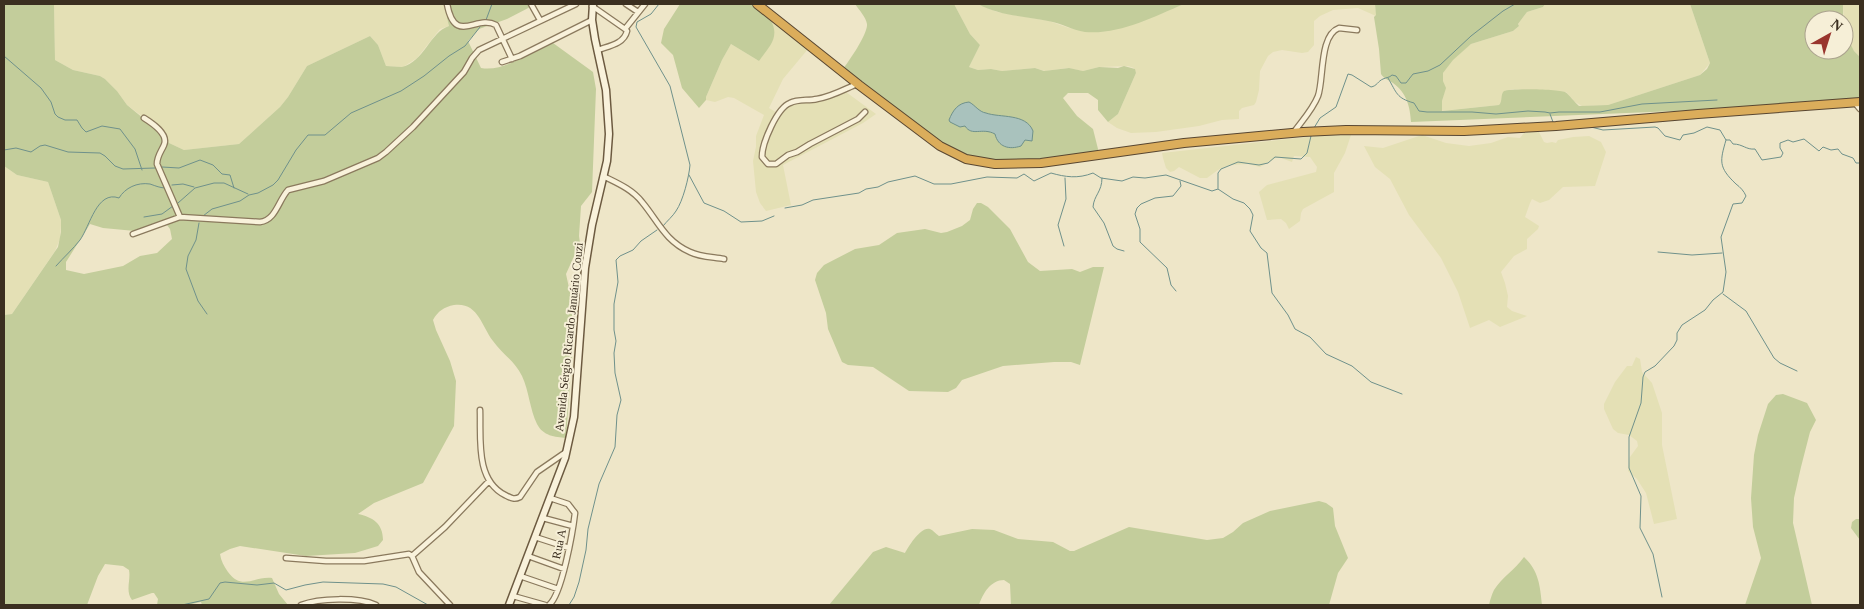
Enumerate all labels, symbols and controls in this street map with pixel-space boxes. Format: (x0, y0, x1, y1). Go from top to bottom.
north arrow (1804, 10, 1854, 60)
text: N (1828, 16, 1846, 34)
street label: Avenida Sérgio Ricardo Januário Couzi (552, 241, 586, 432)
street label: Rua A (549, 527, 569, 560)

